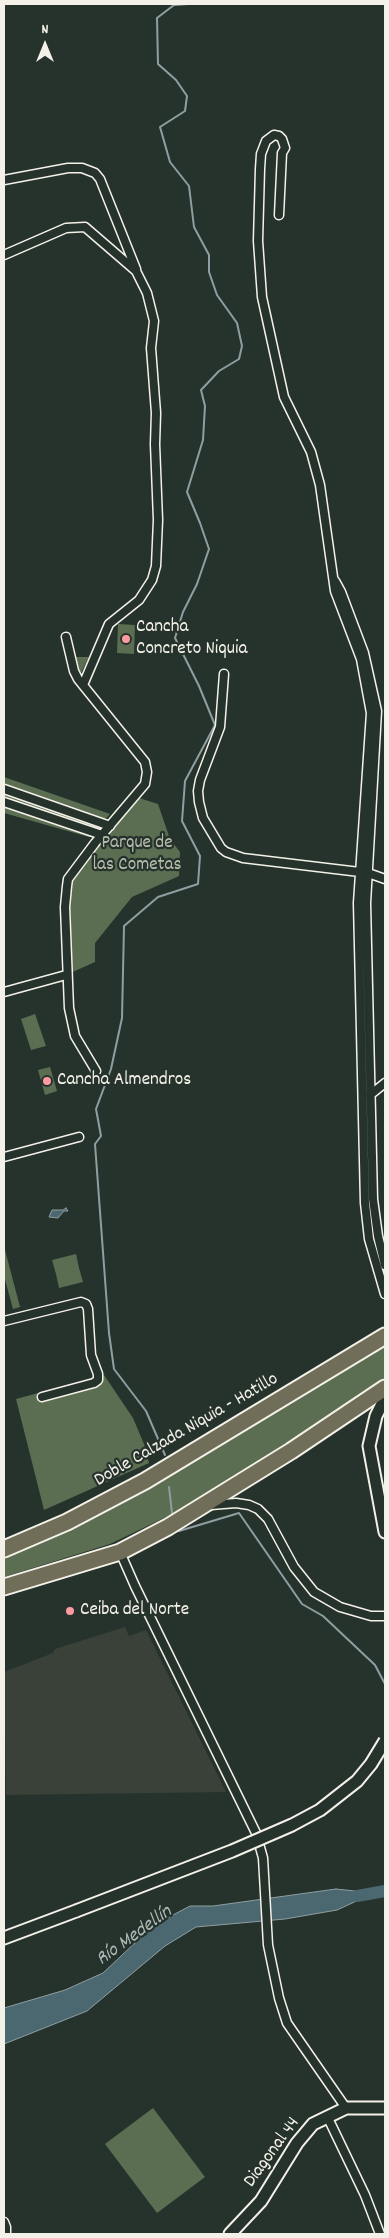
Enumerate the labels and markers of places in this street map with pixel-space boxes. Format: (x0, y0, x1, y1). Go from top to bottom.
place label: Cancha Concreto Niquia (136, 617, 247, 661)
marker: Cancha Concreto Niquia (120, 633, 132, 645)
place label: Cancha Almendros (57, 1070, 191, 1092)
marker: Cancha Almendros (41, 1075, 53, 1087)
place label: Ceiba del Norte (80, 1600, 189, 1622)
marker: Ceiba del Norte (64, 1605, 76, 1617)

